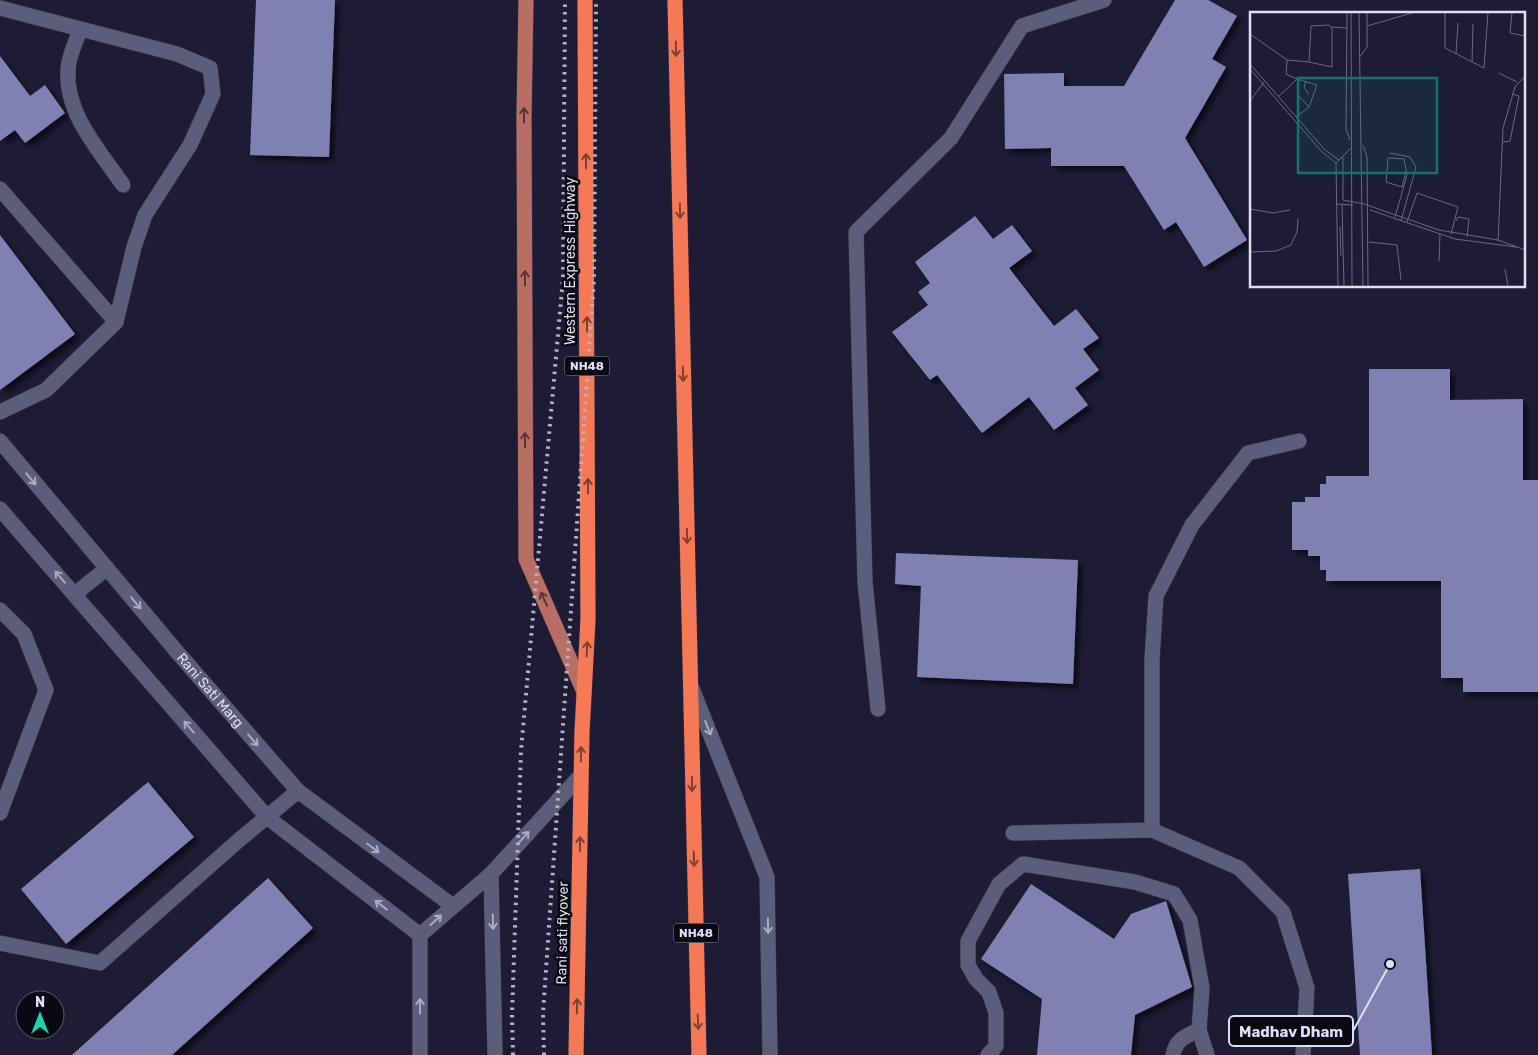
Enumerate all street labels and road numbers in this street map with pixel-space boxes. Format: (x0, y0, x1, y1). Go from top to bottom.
street label: Western Express Highway (562, 177, 579, 345)
road number: NH48 (564, 356, 610, 376)
street label: Rani Sati Marg (173, 650, 247, 731)
street label: Rani sati flyover (553, 881, 572, 985)
road number: NH48 (674, 924, 718, 942)

